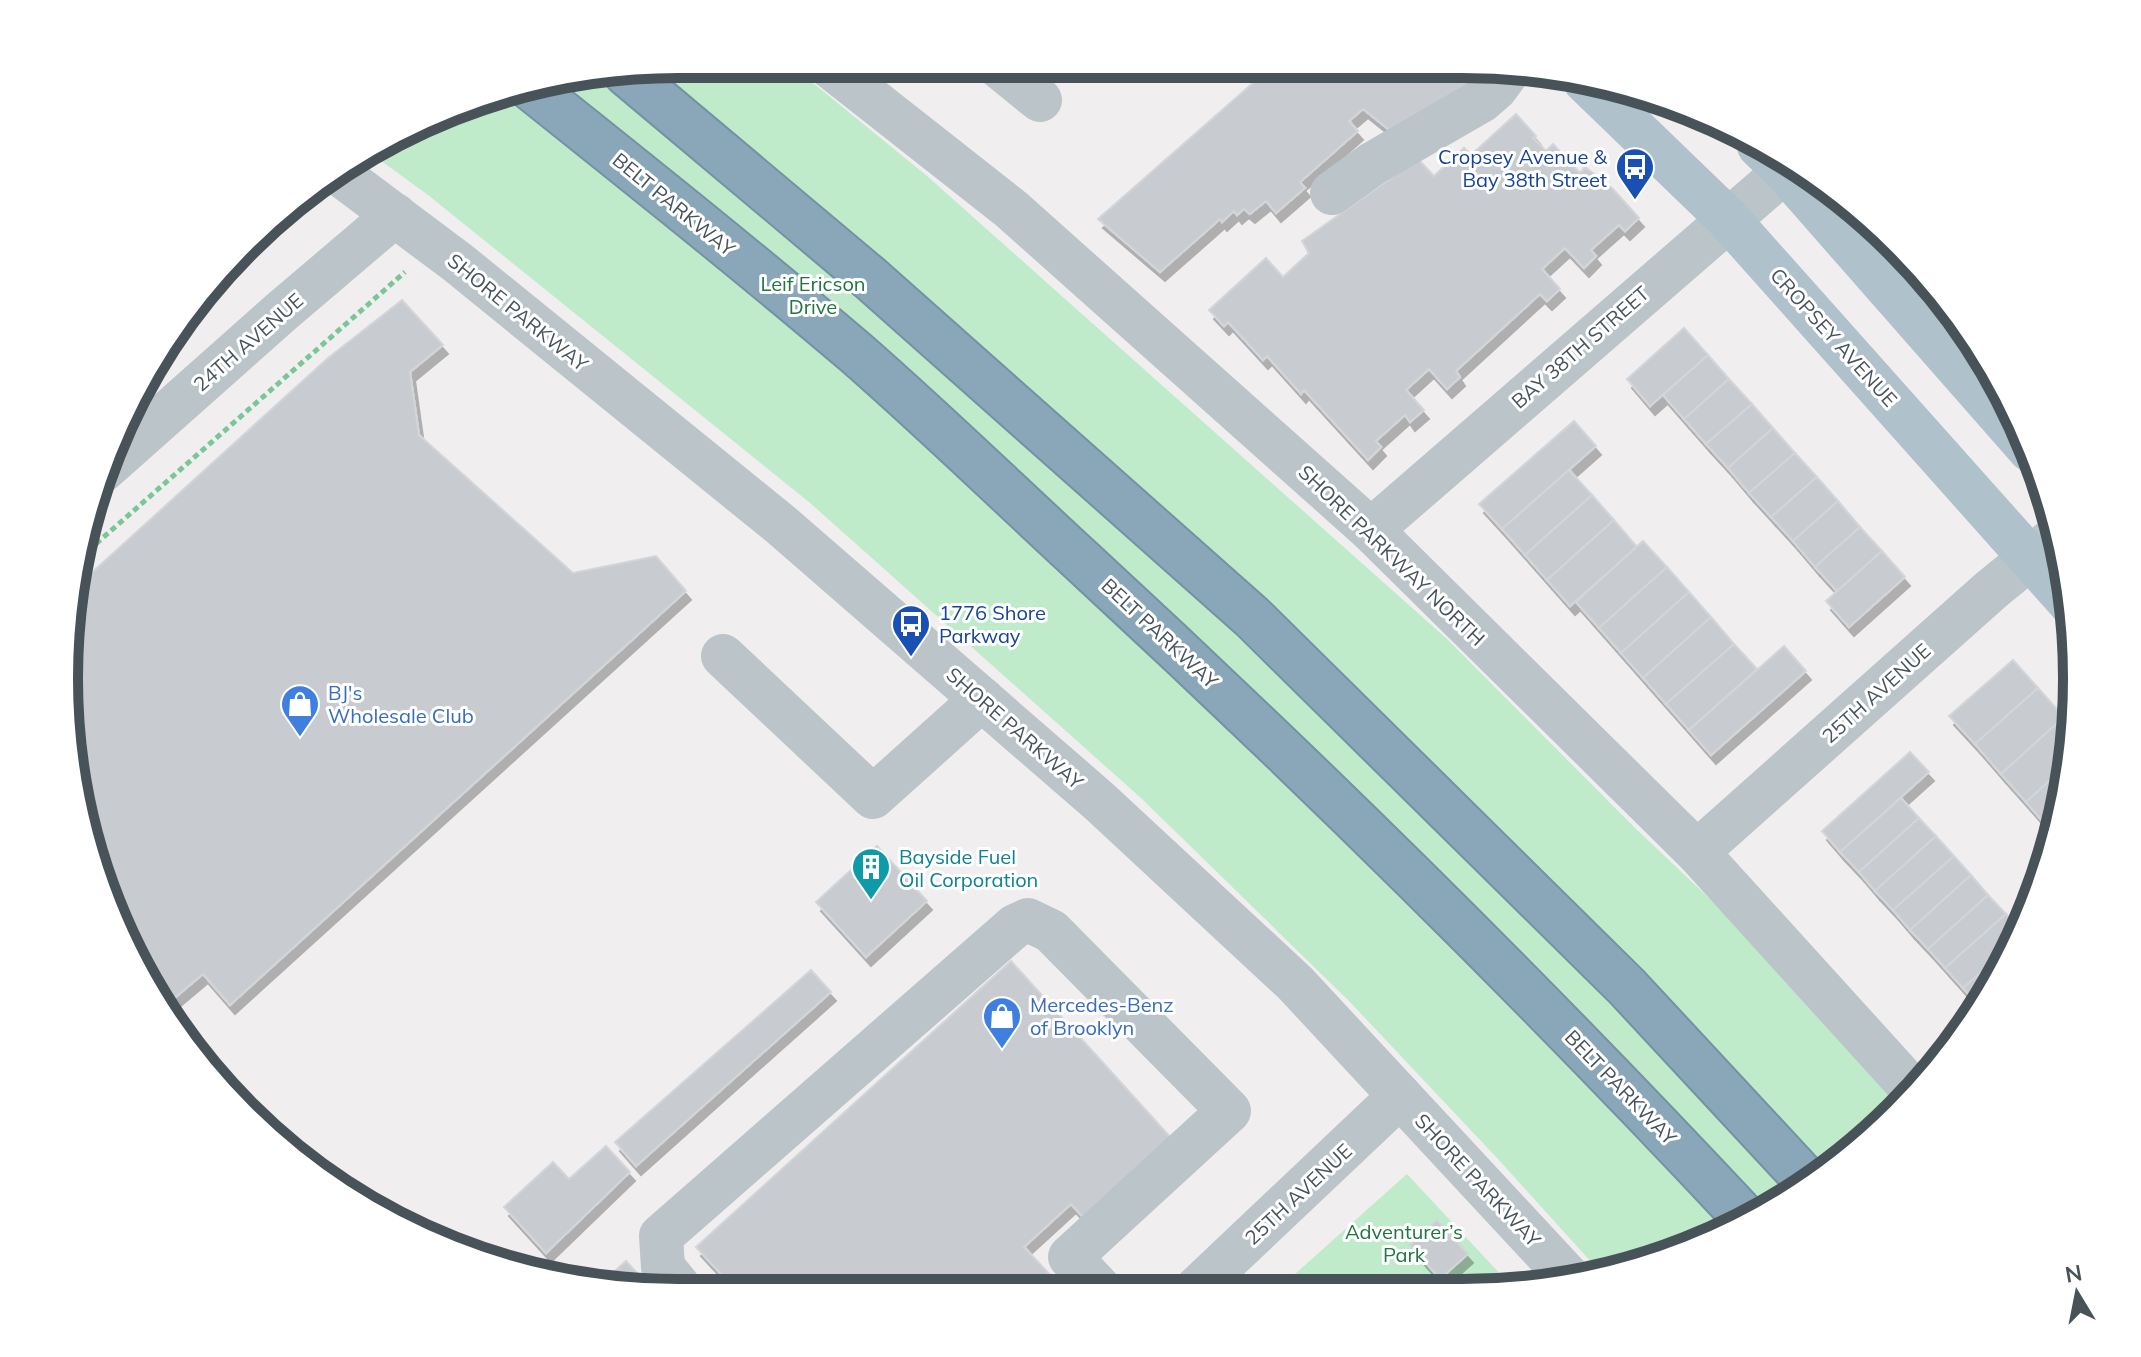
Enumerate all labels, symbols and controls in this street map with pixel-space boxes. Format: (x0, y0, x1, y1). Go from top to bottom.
place label: Cropsey Avenue & Bay 38th Street (1438, 144, 1608, 192)
bus stop icon: Cropsey Avenue & Bay 38th Street (1614, 146, 1656, 201)
street label: BELT PARKWAY (608, 147, 741, 262)
street label: SHORE PARKWAY (443, 248, 594, 377)
street label: CROPSEY AVENUE (1765, 263, 1903, 411)
park label: Leif Ericson Drive (760, 271, 866, 319)
street label: BAY 38TH STREET (1506, 280, 1654, 414)
street label: 24TH AVENUE (188, 288, 308, 396)
street label: SHORE PARKWAY NORTH (1294, 459, 1490, 651)
street label: BELT PARKWAY (1097, 573, 1224, 694)
place label: 1776 Shore Parkway (939, 600, 1046, 648)
bus stop icon: 1776 Shore Parkway (890, 603, 932, 658)
street label: 25TH AVENUE (1817, 638, 1935, 748)
street label: SHORE PARKWAY (941, 662, 1089, 795)
place label: BJ's Wholesale Club (328, 680, 474, 728)
shop icon: BJ's Wholesale Club (279, 683, 321, 738)
place label: Bayside Fuel Oil Corporation (899, 844, 1038, 892)
building icon: Bayside Fuel Oil Corporation (850, 846, 892, 901)
place label: Mercedes-Benz of Brooklyn (1030, 992, 1174, 1040)
shop icon: Mercedes-Benz of Brooklyn (981, 995, 1023, 1050)
street label: BELT PARKWAY (1560, 1024, 1683, 1150)
street label: SHORE PARKWAY (1410, 1108, 1547, 1253)
street label: 25TH AVENUE (1239, 1138, 1357, 1250)
park label: Adventurer’s Park (1345, 1219, 1463, 1267)
north arrow (2037, 1253, 2117, 1333)
text: N (2063, 1258, 2084, 1289)

